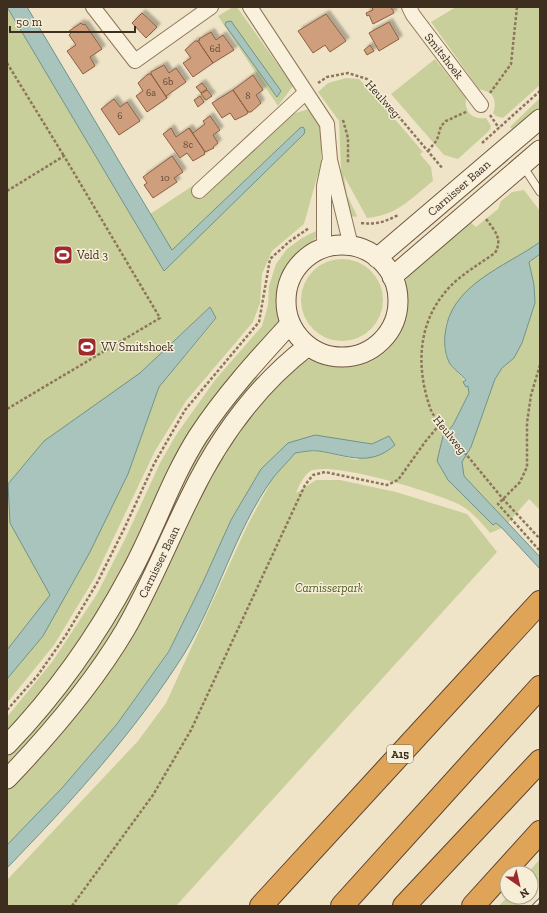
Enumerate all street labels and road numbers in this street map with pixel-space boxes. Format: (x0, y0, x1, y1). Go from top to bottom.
street label: Smitshoek (422, 30, 467, 82)
street label: Heulweg (363, 77, 404, 121)
street label: Carnisser Baan (425, 157, 493, 219)
street label: Heulweg (430, 413, 470, 457)
street label: Carnisser Baan (136, 524, 183, 600)
road number: A15 (387, 745, 413, 763)

